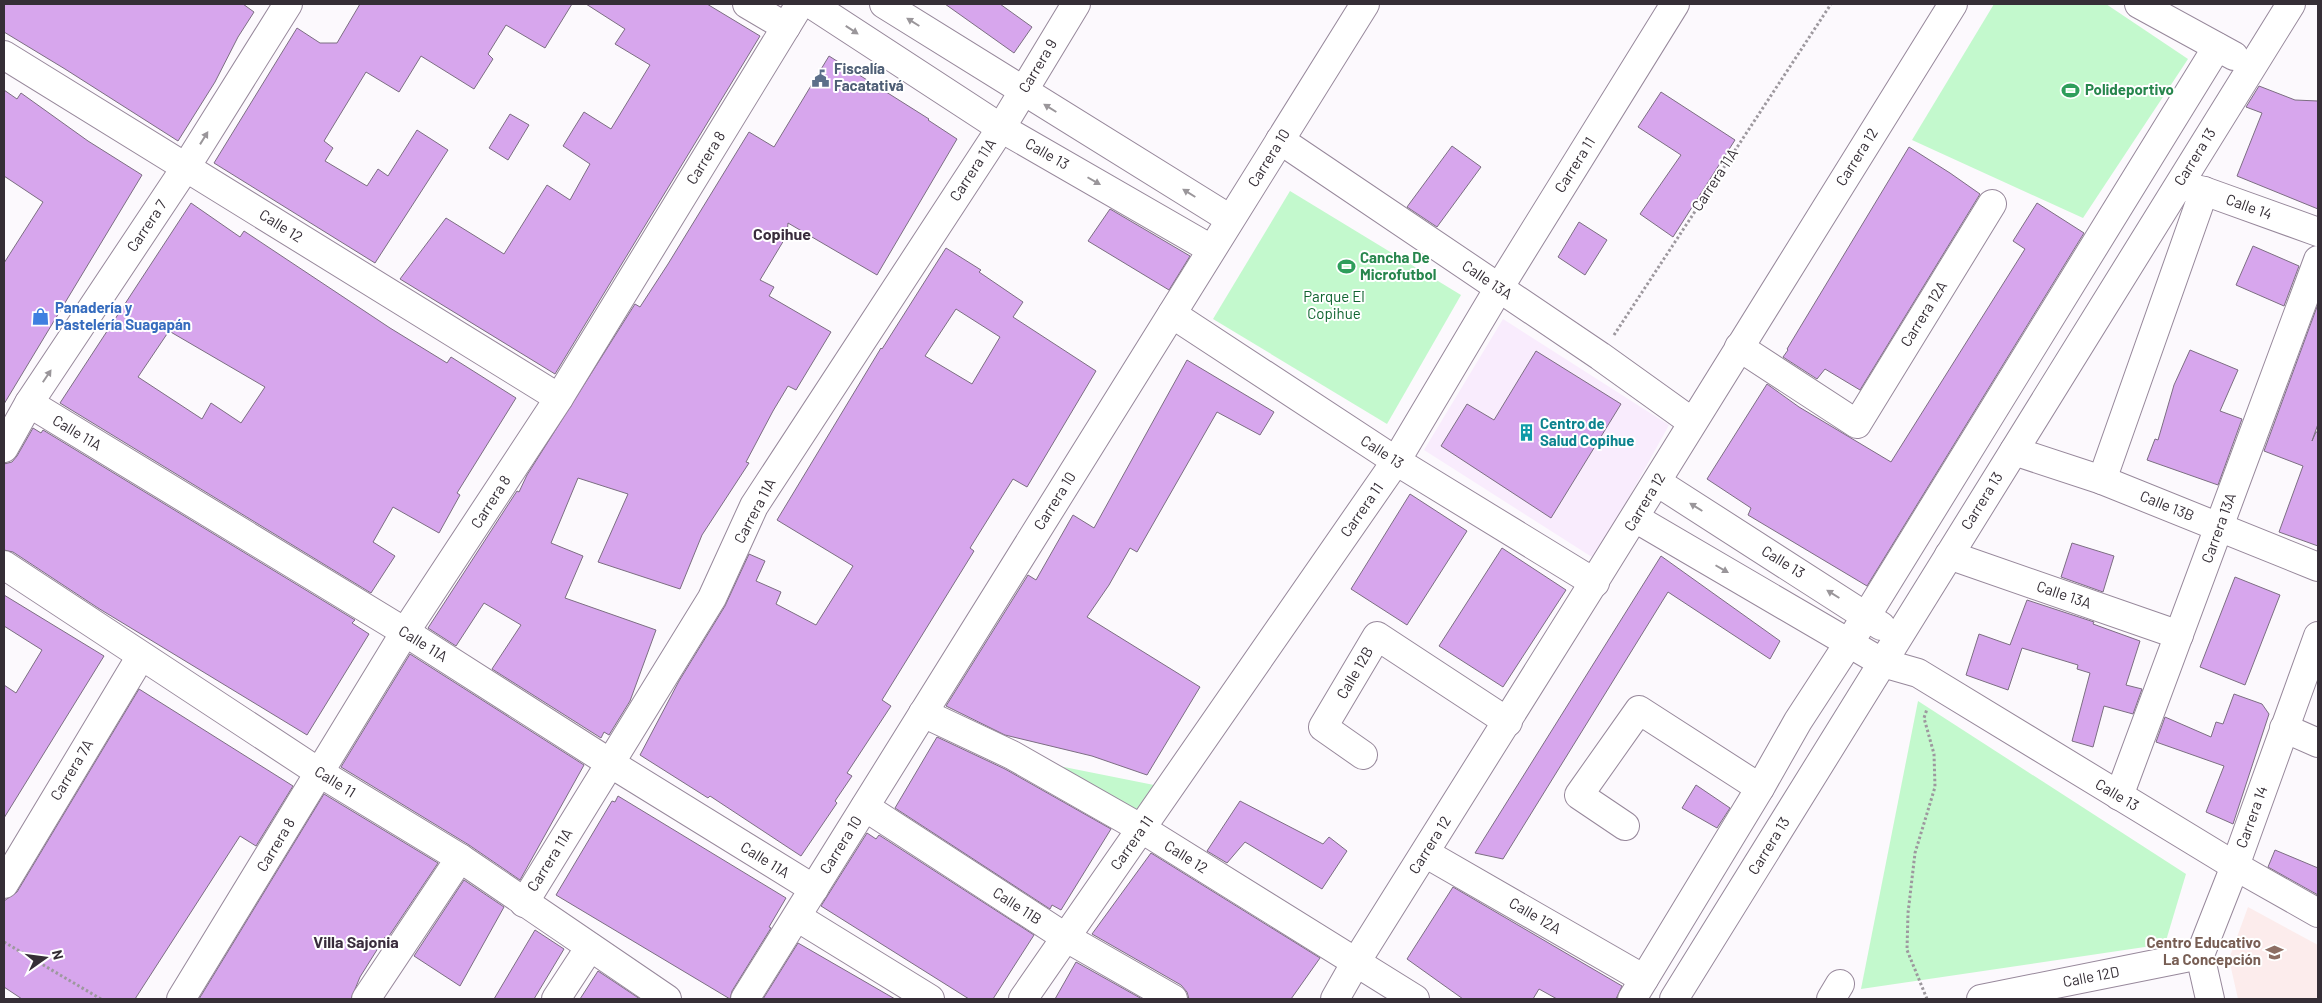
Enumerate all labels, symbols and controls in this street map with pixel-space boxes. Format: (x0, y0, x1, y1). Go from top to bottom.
one-way arrow (906, 17, 919, 26)
one-way arrow (845, 26, 859, 35)
street label: Carrera 9 (1014, 35, 1060, 96)
place label: Fiscalía Facatativá (834, 59, 904, 94)
public building icon: Fiscalía Facatativá (810, 68, 830, 88)
sports icon: Polideportivo (2061, 80, 2081, 100)
place label: Polideportivo (2085, 80, 2174, 98)
one-way arrow (1044, 104, 1057, 113)
street label: Carrera 12 (1831, 124, 1881, 189)
street label: Carrera 13 (2169, 124, 2219, 189)
street label: Carrera 10 (1243, 125, 1293, 190)
street label: Carrera 8 (682, 128, 729, 187)
one-way arrow (199, 132, 209, 145)
street label: Calle 13 (1022, 133, 1073, 173)
street label: Carrera 11 (1550, 133, 1598, 196)
street label: Carrera 11A (945, 135, 999, 204)
street label: Carrera 11A (1687, 145, 1741, 214)
one-way arrow (1087, 177, 1100, 186)
one-way arrow (1182, 189, 1195, 198)
street label: Calle 14 (2224, 189, 2275, 223)
street label: Carrera 7 (122, 196, 170, 255)
street label: Calle 12 (256, 205, 307, 245)
district label: Copihue (753, 224, 811, 243)
place label: Cancha De Microfutbol (1360, 248, 1436, 283)
street label: Calle 13A (1459, 256, 1516, 302)
sports icon: Cancha De Microfutbol (1336, 257, 1356, 277)
street label: Carrera 12A (1896, 277, 1950, 350)
park label: Parque El Copihue (1303, 287, 1365, 322)
place label: Panadería y Pastelería Suagapán (55, 298, 191, 333)
shop icon: Panadería y Pastelería Suagapán (31, 307, 51, 327)
one-way arrow (42, 369, 52, 383)
street label: Calle 11A (50, 410, 105, 454)
place label: Centro de Salud Copihue (1540, 414, 1634, 449)
building icon: Centro de Salud Copihue (1516, 423, 1536, 443)
street label: Calle 13 (1358, 431, 1407, 472)
street label: Carrera 10 (1029, 468, 1079, 533)
street label: Carrera 13 (1956, 468, 2006, 533)
street label: Carrera 12 (1620, 469, 1669, 534)
street label: Carrera 8 (466, 472, 514, 531)
street label: Carrera 11A (729, 475, 779, 546)
street label: Carrera 11 (1336, 479, 1386, 540)
street label: Calle 13B (2138, 486, 2197, 524)
street label: Carrera 13A (2197, 490, 2239, 565)
one-way arrow (1690, 502, 1703, 512)
street label: Calle 13 (1759, 541, 1808, 581)
one-way arrow (1715, 565, 1730, 573)
street label: Calle 13A (2035, 576, 2094, 612)
one-way arrow (1827, 589, 1840, 599)
street label: Calle 11A (396, 621, 451, 665)
street label: Calle 12B (1332, 643, 1376, 702)
street label: Carrera 7A (46, 736, 96, 803)
street label: Calle 11 (312, 762, 359, 801)
street label: Calle 13 (2093, 774, 2143, 814)
street label: Carrera 14 (2231, 783, 2271, 850)
street label: Carrera 10 (815, 812, 865, 877)
street label: Carrera 11 (1106, 812, 1156, 873)
street label: Carrera 12 (1404, 812, 1454, 877)
street label: Carrera 13 (1743, 813, 1793, 878)
street label: Carrera 8 (252, 814, 298, 875)
street label: Carrera 11A (523, 824, 576, 894)
street label: Calle 12 (1161, 836, 1212, 876)
street label: Calle 11A (738, 837, 793, 881)
street label: Calle 11B (990, 883, 1045, 928)
street label: Calle 12A (1506, 893, 1565, 937)
district label: Villa Sajonia (313, 932, 399, 951)
north arrow (20, 933, 70, 983)
place label: Centro Educativo La Concepción (2146, 933, 2261, 968)
school or university icon: Centro Educativo La Concepción (2265, 942, 2285, 962)
text: N (49, 948, 67, 961)
street label: Calle 12D (2061, 962, 2121, 990)

